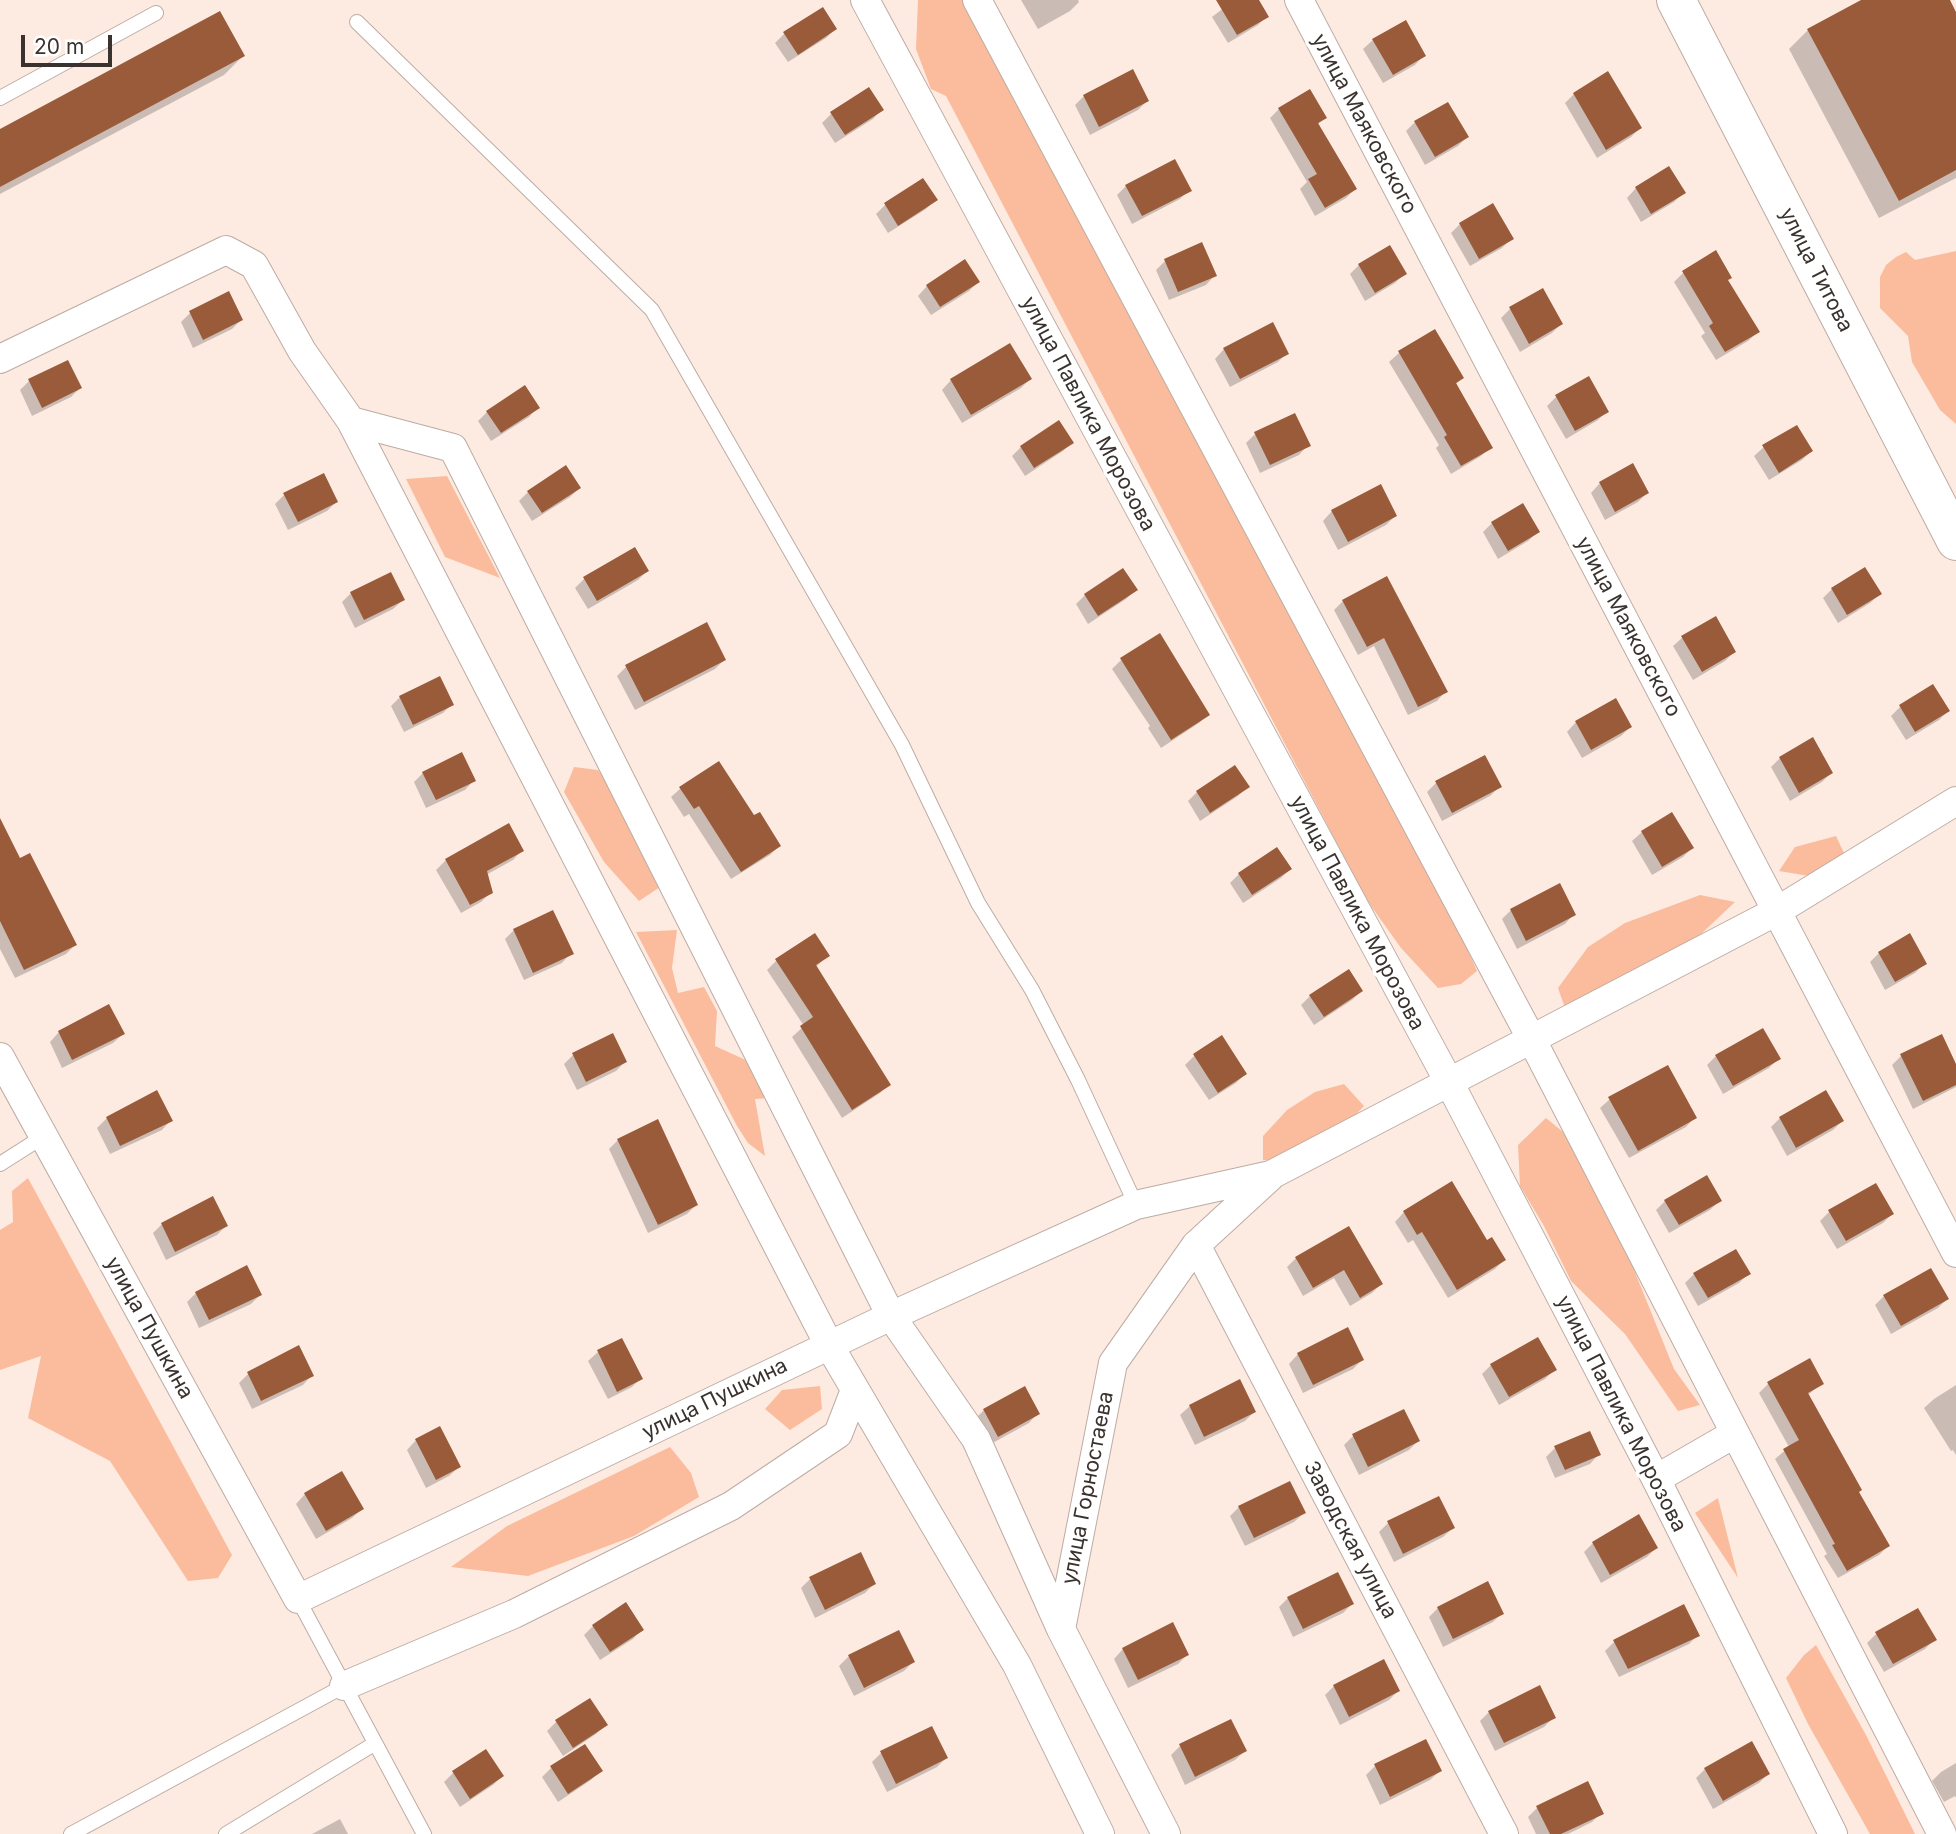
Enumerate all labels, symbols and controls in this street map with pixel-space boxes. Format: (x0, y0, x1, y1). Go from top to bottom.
scale bar (24, 21, 116, 65)
street label: улица Маяковского (1306, 30, 1422, 218)
text: 20 m (34, 34, 84, 59)
street label: улица Титова (1774, 204, 1858, 336)
street label: улица Павлика Морозова (1015, 292, 1161, 536)
street label: улица Маяковского (1570, 533, 1686, 721)
street label: улица Павлика Морозова (1284, 791, 1430, 1035)
street label: улица Пушкина (100, 1253, 198, 1403)
street label: улица Павлика Морозова (1550, 1292, 1692, 1536)
street label: улица Пушкина (638, 1353, 792, 1445)
street label: улица Горностаева (1057, 1389, 1119, 1587)
street label: Заводская улица (1298, 1457, 1402, 1623)

